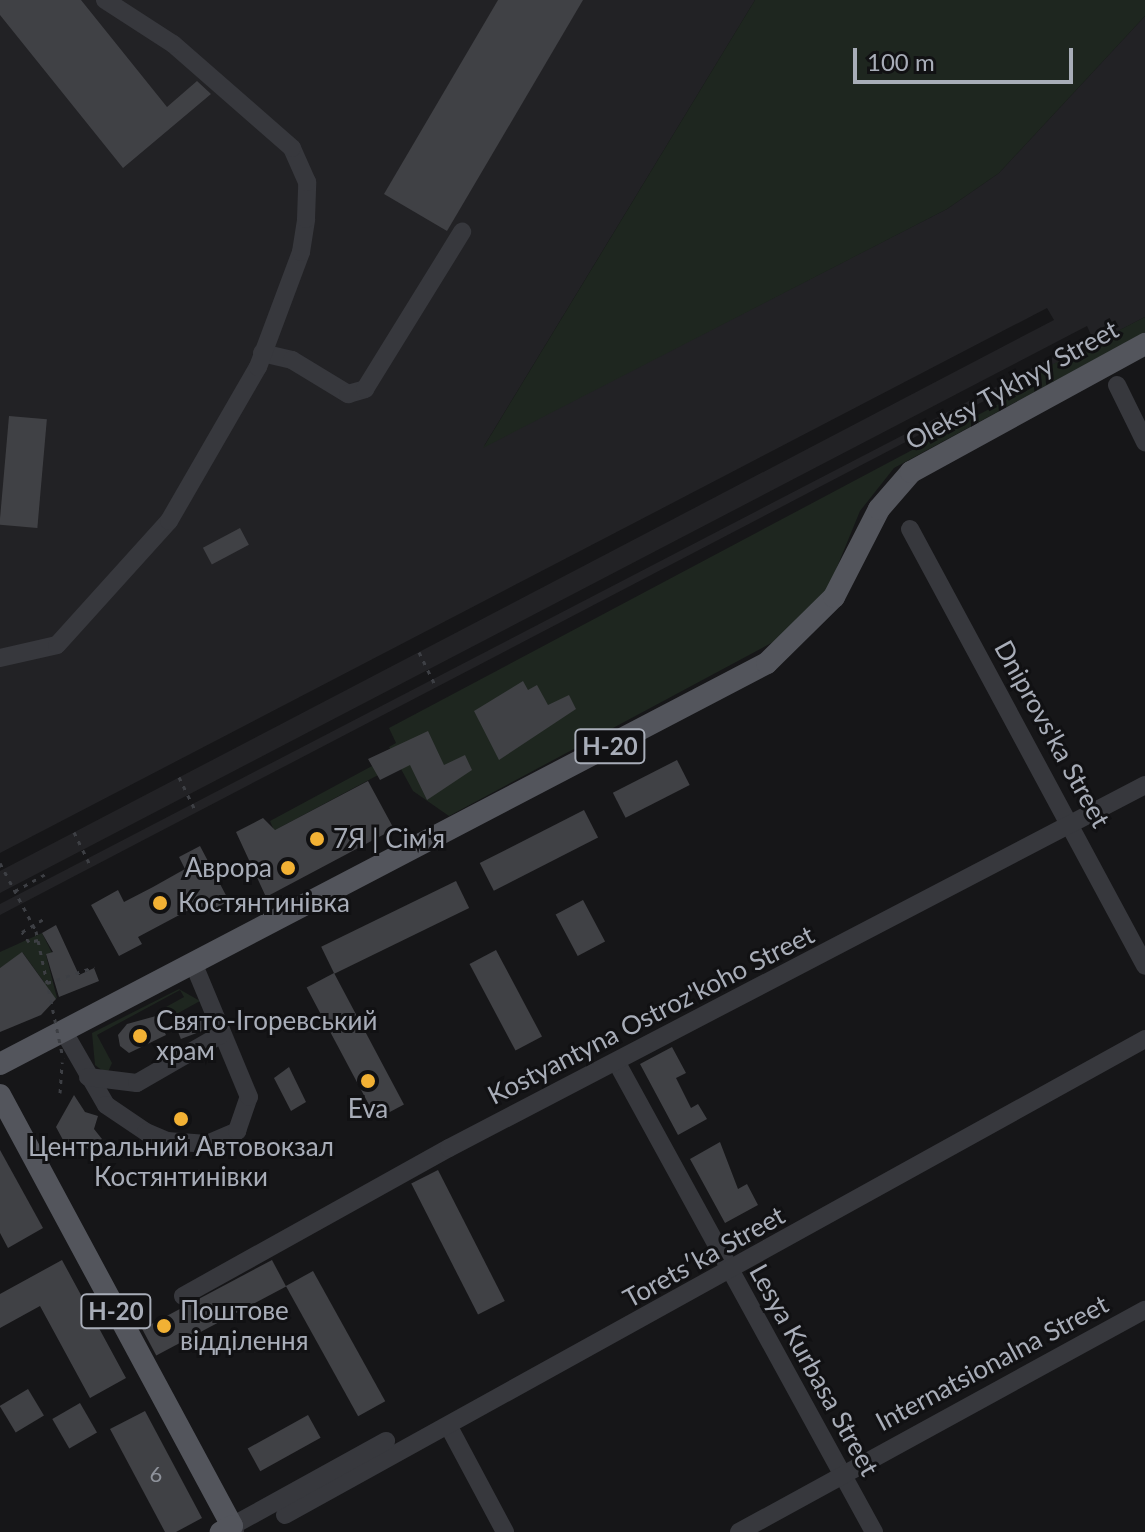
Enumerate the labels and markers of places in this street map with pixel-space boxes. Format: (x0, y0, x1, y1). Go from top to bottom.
place label: 7Я | Сім'я (333, 823, 445, 855)
marker: 7Я | Сім'я (308, 830, 326, 848)
place label: Аврора (185, 852, 272, 884)
marker: Аврора (279, 859, 297, 877)
place label: Костянтинівка (178, 887, 350, 919)
marker: Костянтинівка (149, 892, 171, 914)
place label: Свято-Ігоревський храм (156, 1005, 377, 1066)
marker: Свято-Ігоревський храм (131, 1027, 149, 1045)
marker: Eva (359, 1072, 377, 1090)
place label: Eva (348, 1093, 388, 1125)
marker: Центральний Автовокзал Костянтинівки (172, 1110, 190, 1128)
place label: Центральний Автовокзал Костянтинівки (28, 1131, 334, 1192)
place label: Поштове відділення (180, 1295, 309, 1356)
marker: Поштове відділення (155, 1317, 173, 1335)

